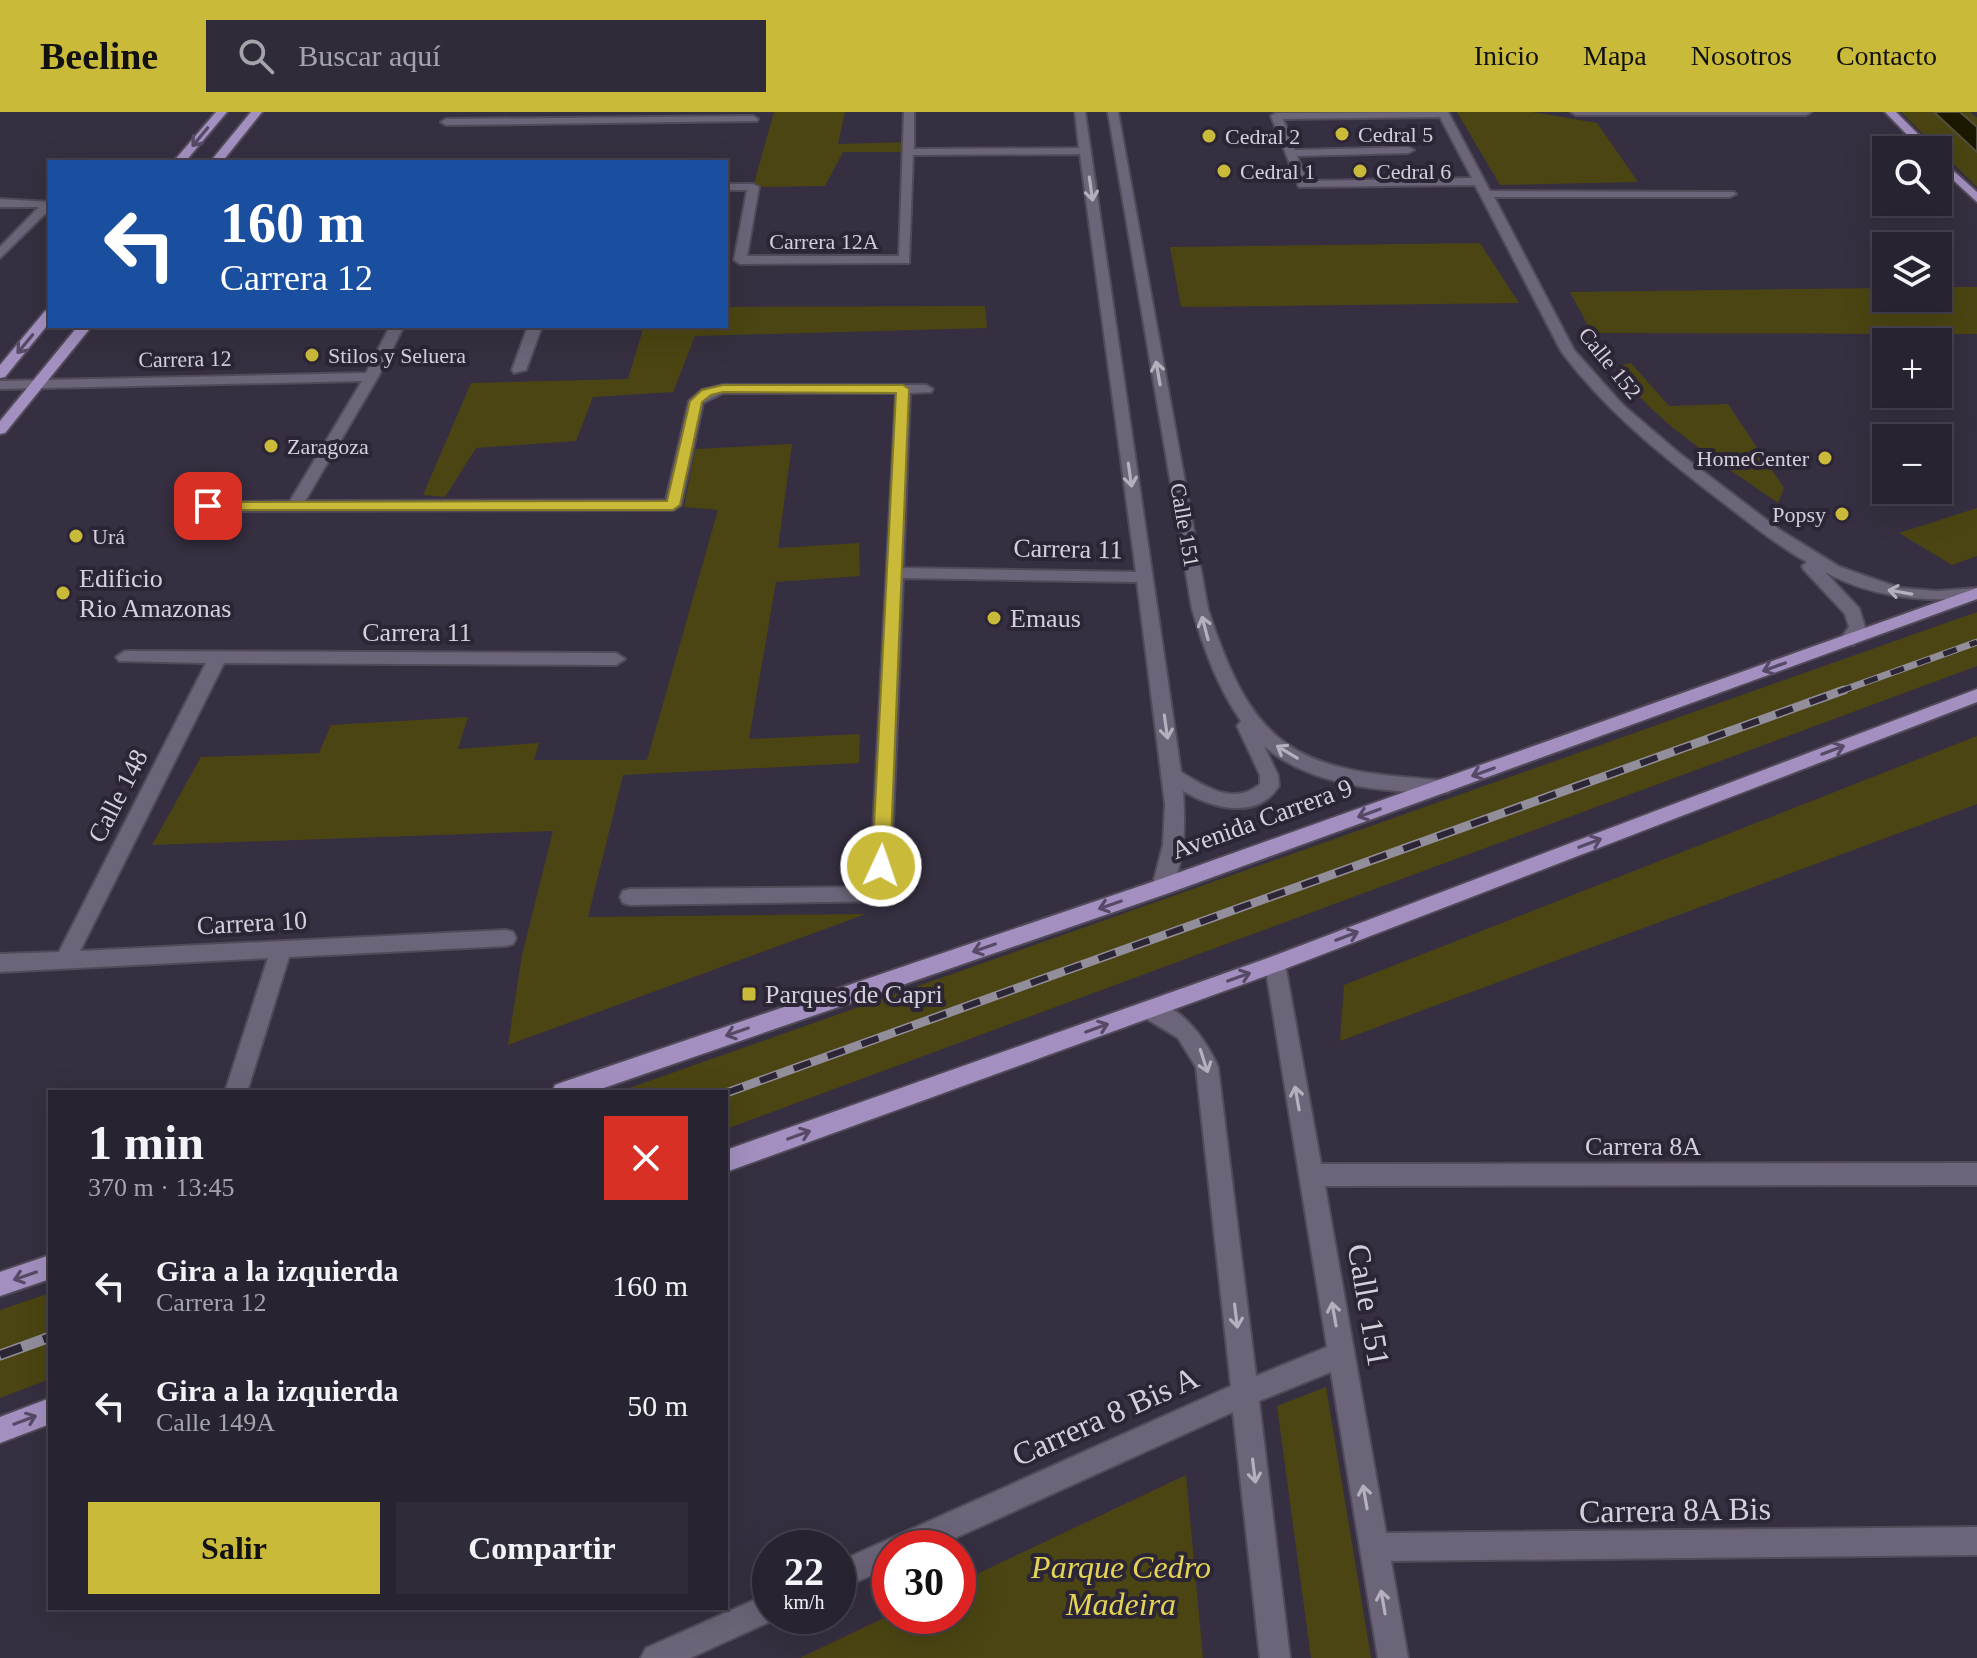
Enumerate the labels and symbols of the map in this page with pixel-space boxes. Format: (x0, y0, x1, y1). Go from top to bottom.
place label: Cedral 5 (1358, 122, 1433, 147)
place label: Cedral 2 (1225, 124, 1300, 149)
marker: Cedral 5 (1333, 125, 1351, 143)
one-way arrow (191, 126, 209, 147)
marker: Cedral 2 (1200, 127, 1218, 145)
place label: Cedral 1 (1240, 159, 1315, 184)
place label: Cedral 6 (1376, 159, 1451, 184)
marker: Cedral 1 (1215, 162, 1233, 180)
marker: Cedral 6 (1351, 162, 1369, 180)
one-way arrow (1084, 176, 1099, 201)
street label: Carrera 12A (769, 229, 879, 254)
street label: Calle 152 (1574, 322, 1646, 404)
one-way arrow (16, 334, 34, 354)
place label: Stilos y Seluera (328, 343, 466, 368)
street label: Carrera 12 (138, 346, 232, 372)
marker: Stilos y Seluera (303, 346, 321, 364)
one-way arrow (1150, 361, 1165, 386)
place label: Zaragoza (287, 434, 369, 459)
marker: Zaragoza (262, 437, 280, 455)
place label: HomeCenter (1697, 446, 1810, 471)
marker: HomeCenter (1816, 449, 1834, 467)
one-way arrow (1123, 461, 1138, 487)
pin (174, 472, 242, 540)
street label: Calle 151 (1165, 481, 1205, 569)
place label: Popsy (1772, 502, 1826, 527)
marker: Popsy (1833, 505, 1851, 523)
place label: Urá (92, 524, 125, 549)
marker: Urá (67, 527, 85, 545)
street label: Carrera 11 (1013, 534, 1123, 564)
place label: Edificio Rio Amazonas (79, 564, 231, 623)
one-way arrow (1887, 583, 1913, 598)
marker: Edificio Rio Amazonas (54, 584, 72, 602)
place label: Emaus (1010, 604, 1081, 633)
marker: Emaus (985, 609, 1003, 627)
one-way arrow (1197, 616, 1212, 642)
street label: Carrera 11 (362, 618, 472, 647)
one-way arrow (1762, 661, 1787, 675)
one-way arrow (1158, 714, 1173, 740)
one-way arrow (1820, 742, 1845, 756)
one-way arrow (1276, 744, 1298, 760)
street label: Calle 148 (82, 745, 154, 847)
one-way arrow (1472, 766, 1496, 780)
street label: Avenida Carrera 9 (1168, 773, 1356, 865)
one-way arrow (1357, 807, 1382, 821)
position arrow (839, 824, 923, 908)
one-way arrow (1577, 835, 1602, 849)
one-way arrow (1097, 898, 1122, 913)
street label: Carrera 10 (196, 906, 308, 940)
one-way arrow (1334, 928, 1359, 942)
one-way arrow (971, 942, 996, 957)
one-way arrow (1226, 969, 1251, 984)
place label: Parques de Capri (765, 980, 943, 1009)
marker: Parques de Capri (740, 985, 758, 1003)
one-way arrow (1085, 1020, 1110, 1035)
one-way arrow (725, 1026, 750, 1041)
one-way arrow (1197, 1048, 1212, 1073)
one-way arrow (1289, 1086, 1304, 1111)
one-way arrow (787, 1126, 812, 1141)
street label: Carrera 8A (1585, 1132, 1701, 1161)
street label: Calle 151 (1341, 1241, 1397, 1369)
one-way arrow (13, 1269, 38, 1284)
one-way arrow (1326, 1302, 1341, 1328)
one-way arrow (1228, 1303, 1243, 1329)
street label: Carrera 8 Bis A (1006, 1359, 1204, 1473)
one-way arrow (12, 1412, 37, 1426)
one-way arrow (1246, 1457, 1261, 1483)
one-way arrow (1357, 1484, 1372, 1510)
street label: Carrera 8A Bis (1579, 1490, 1771, 1530)
speed limit sign: 30 (872, 1530, 976, 1634)
park label: Parque Cedro Madeira (1030, 1549, 1211, 1622)
one-way arrow (1375, 1590, 1390, 1616)

